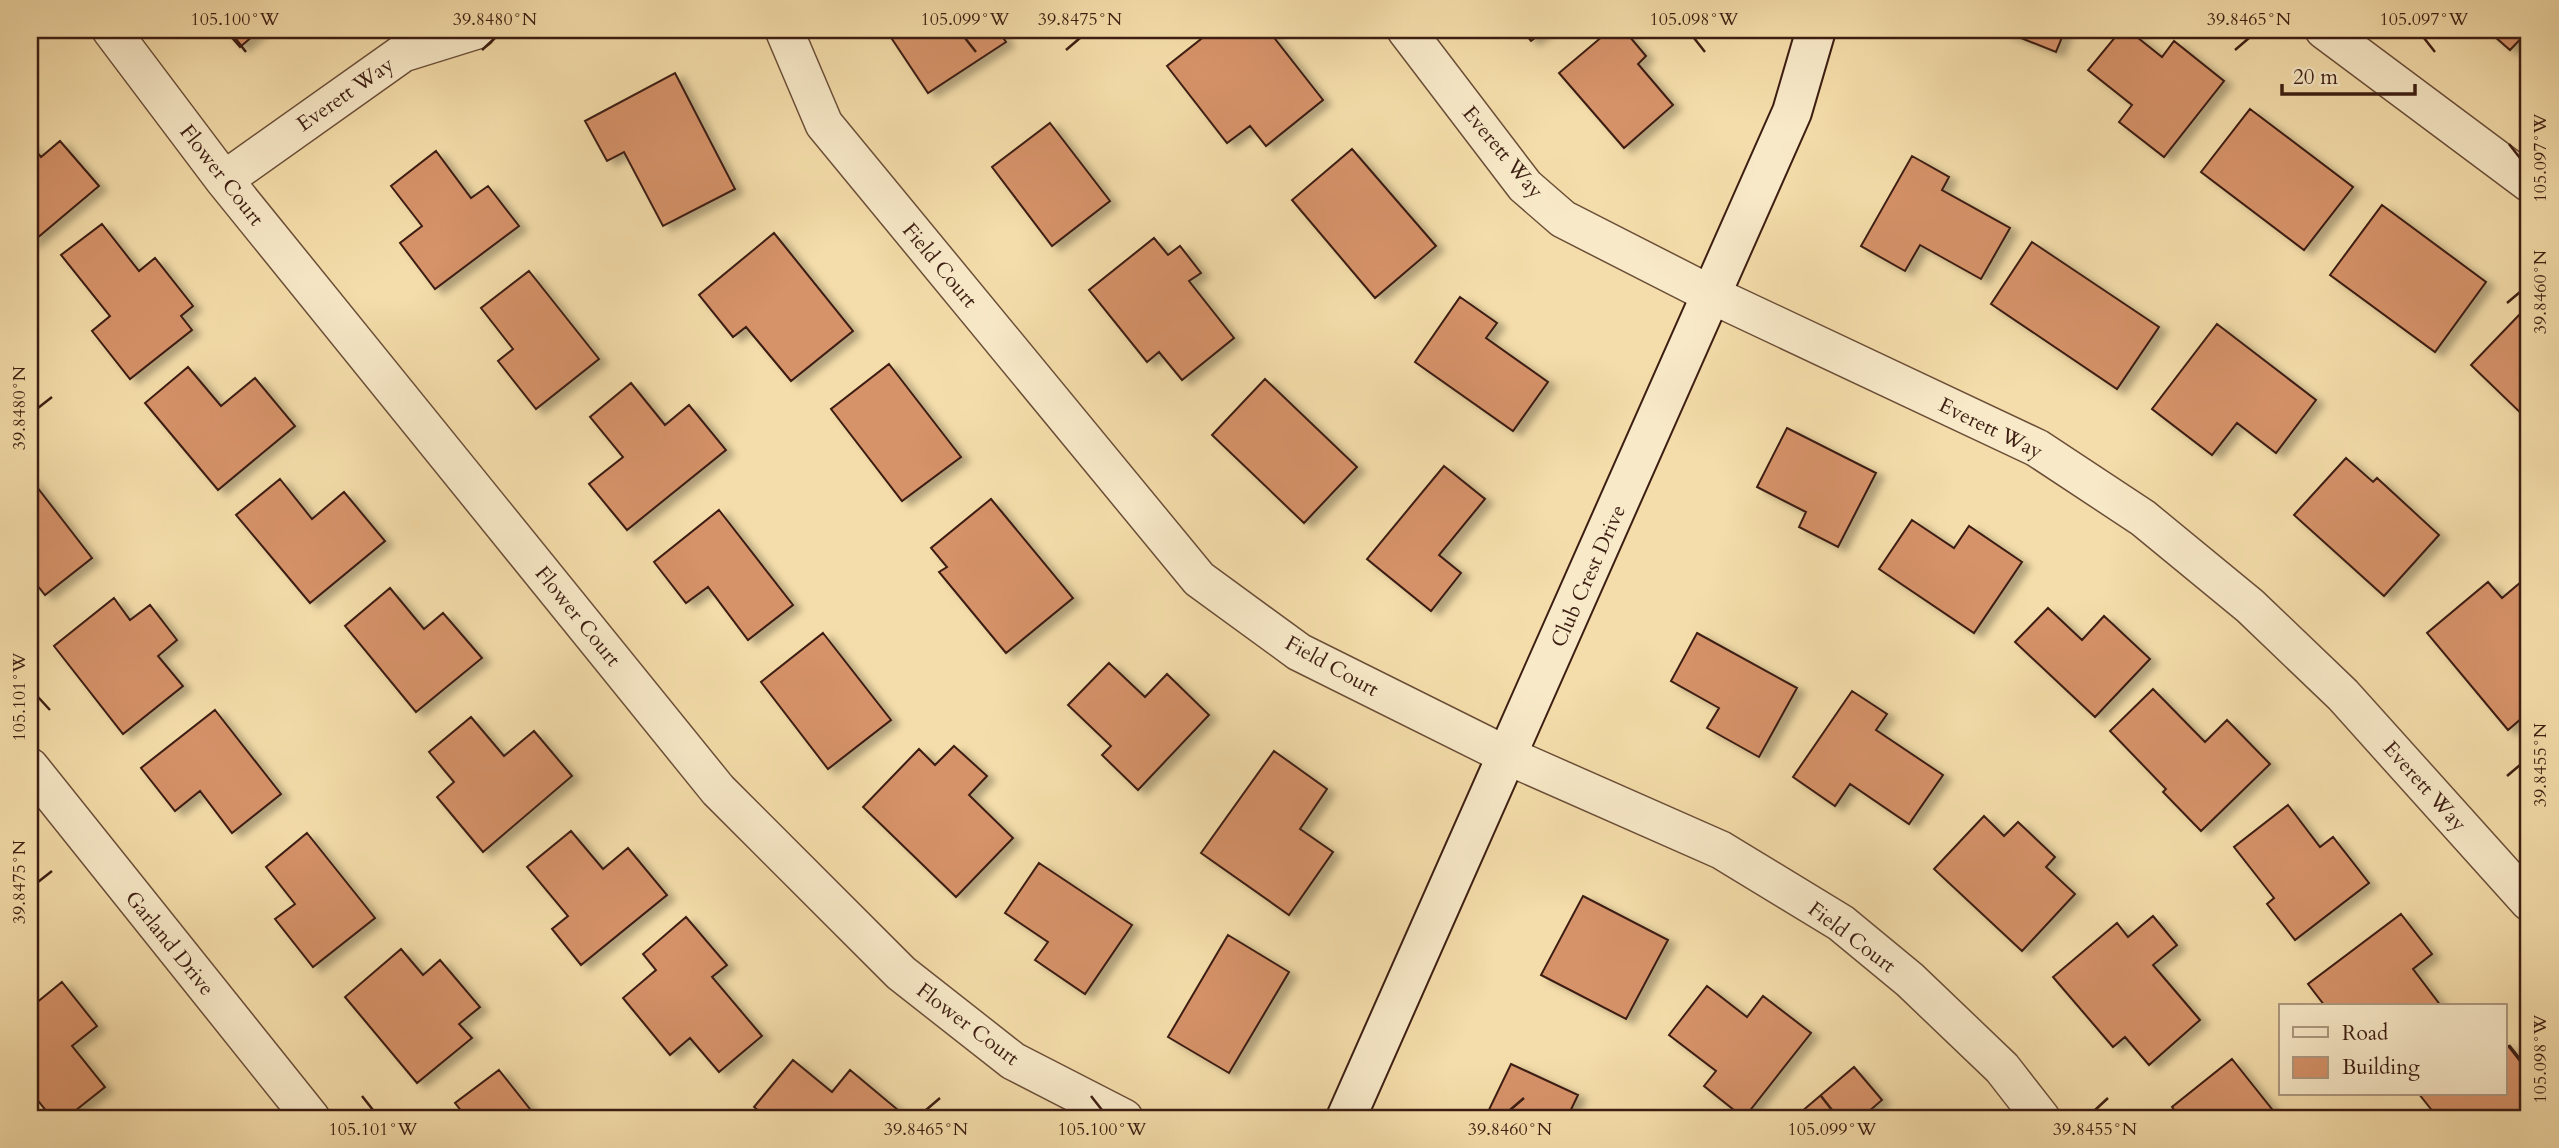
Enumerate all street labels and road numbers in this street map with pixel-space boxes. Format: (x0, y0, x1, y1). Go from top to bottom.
street label: Everett Way (291, 50, 400, 139)
street label: Everett Way (1455, 100, 1550, 205)
street label: Flower Court (173, 118, 271, 232)
street label: Field Court (895, 217, 984, 314)
street label: Everett Way (1934, 391, 2048, 466)
street label: Club Crest Drive (1544, 500, 1633, 652)
street label: Flower Court (528, 560, 627, 673)
street label: Field Court (1280, 629, 1384, 704)
street label: Everett Way (2376, 735, 2473, 838)
street label: Garland Drive (118, 885, 221, 1002)
street label: Field Court (1802, 895, 1902, 980)
street label: Flower Court (910, 976, 1025, 1073)

